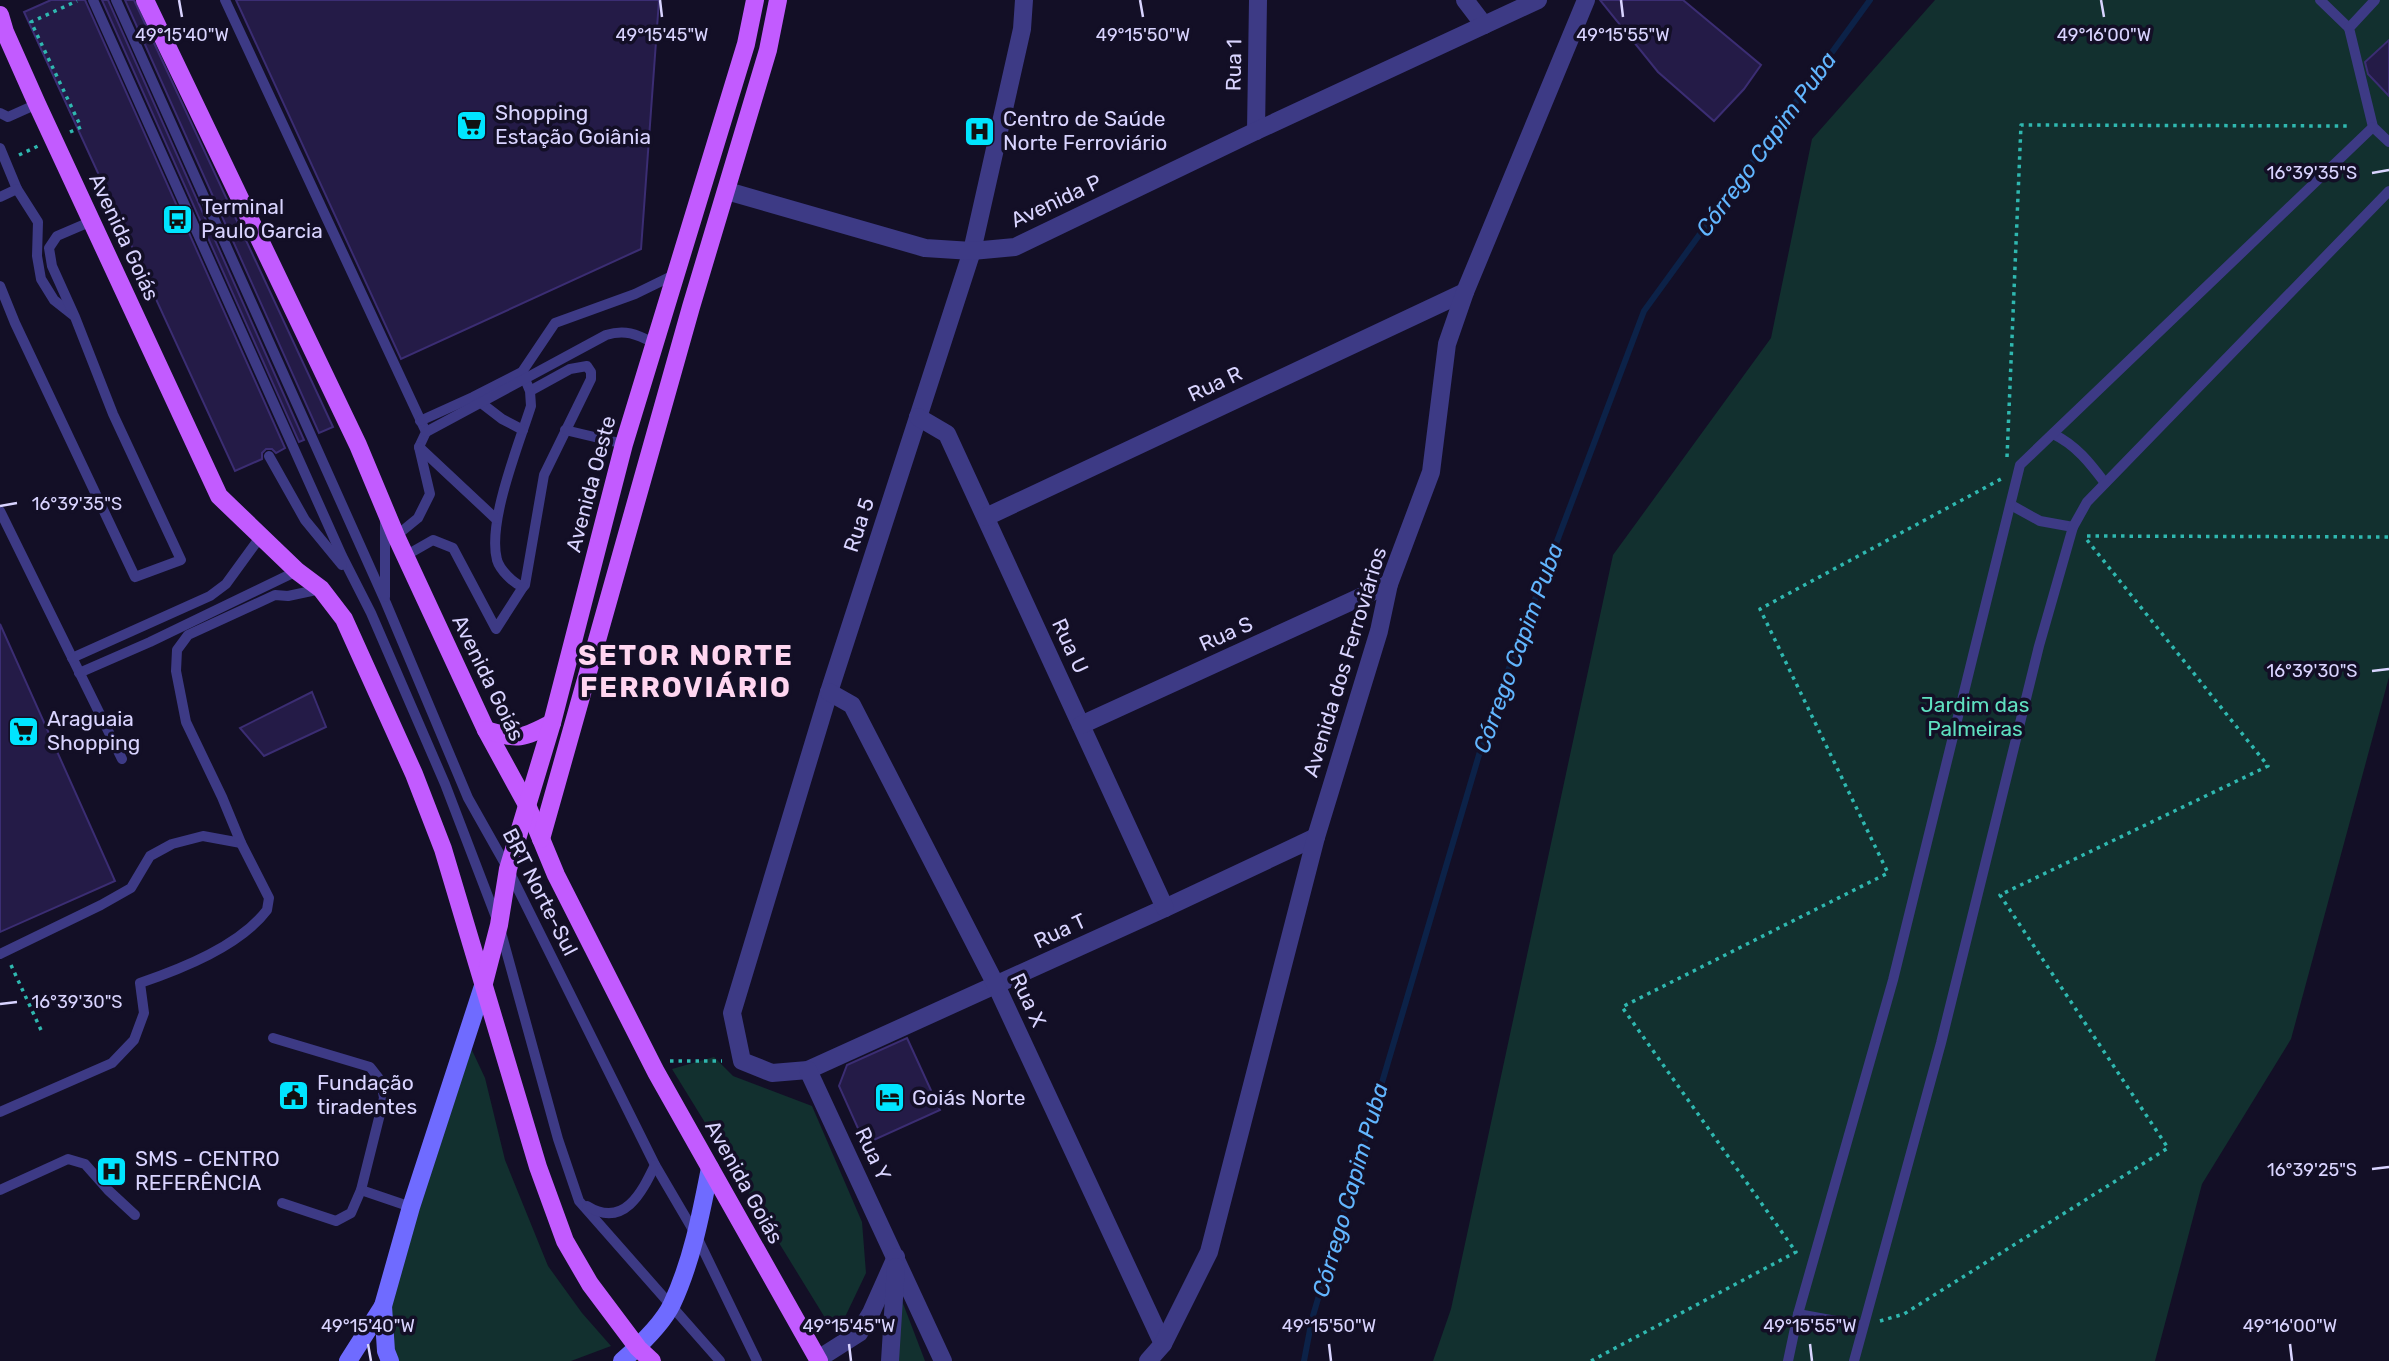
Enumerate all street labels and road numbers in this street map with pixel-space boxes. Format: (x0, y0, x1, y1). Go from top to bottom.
street label: Rua 1 (1221, 39, 1246, 91)
street label: Avenida Goiás (84, 169, 165, 304)
street label: Avenida P (1007, 169, 1105, 232)
street label: Rua R (1184, 360, 1246, 407)
street label: Avenida Oeste (560, 413, 621, 555)
street label: Rua 5 (838, 495, 879, 555)
street label: Avenida dos Ferroviários (1298, 544, 1391, 780)
street label: Avenida Goiás (447, 611, 530, 745)
street label: Rua S (1195, 611, 1257, 656)
street label: Rua U (1047, 614, 1094, 677)
street label: BRT Norte-Sul (498, 824, 583, 960)
street label: Rua T (1030, 908, 1090, 953)
street label: Rua X (1005, 969, 1052, 1031)
street label: Avenida Goiás (700, 1116, 789, 1248)
street label: Rua Y (850, 1123, 897, 1184)

